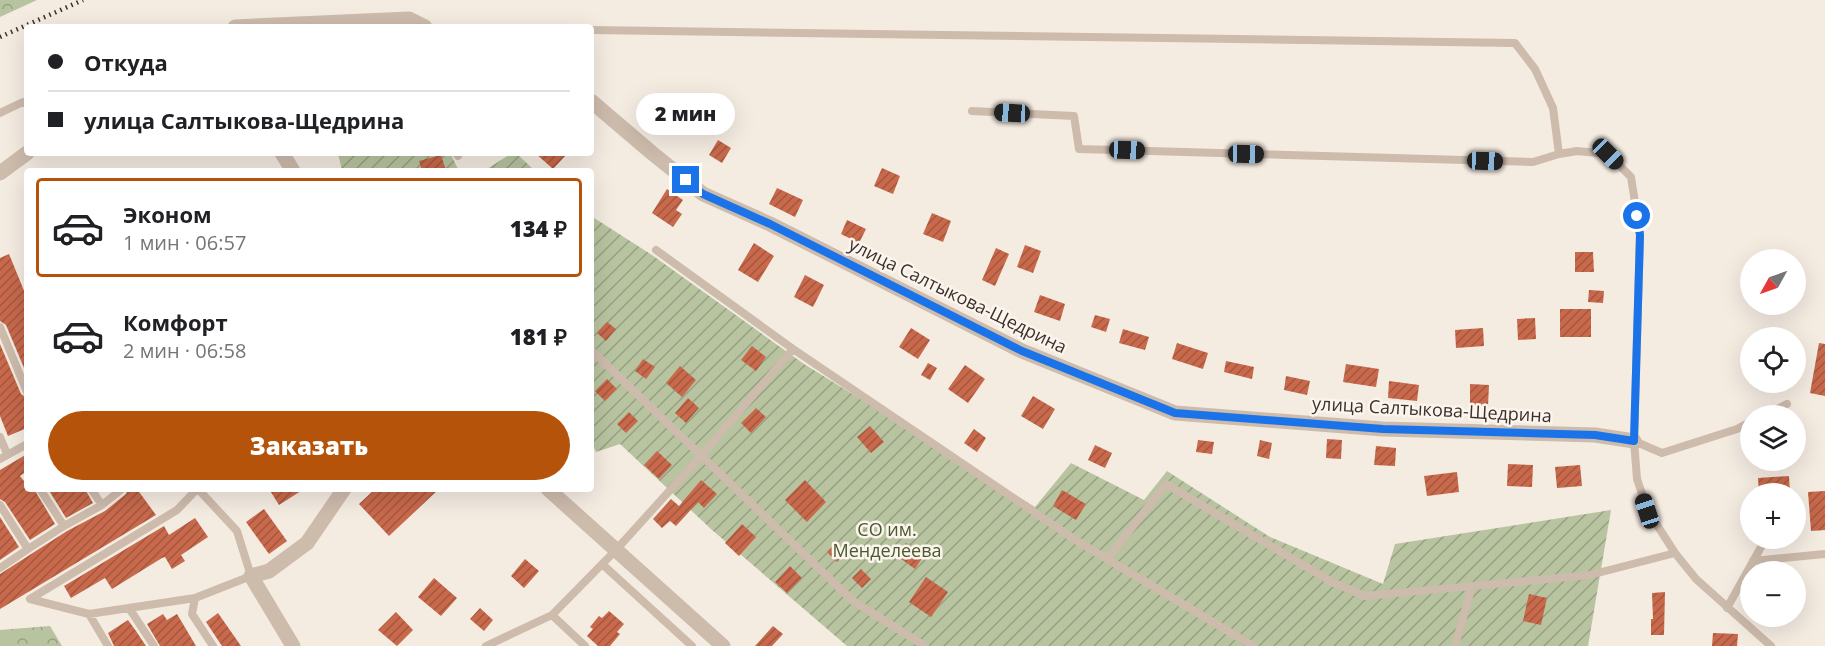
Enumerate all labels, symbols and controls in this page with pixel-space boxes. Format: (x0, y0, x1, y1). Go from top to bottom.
text: Откуда (84, 47, 168, 77)
callout: 2 мин (636, 93, 736, 135)
text: 2 мин (655, 100, 716, 127)
car (994, 103, 1030, 123)
text: улица Салтыкова-Щедрина (84, 105, 404, 135)
car (1589, 135, 1627, 173)
car (1109, 140, 1145, 160)
car (1228, 145, 1264, 163)
car (1467, 151, 1503, 171)
route end (672, 166, 699, 193)
text: Эконом (123, 199, 212, 229)
icon: car (51, 201, 105, 255)
route start (1623, 202, 1650, 229)
text: 134 ₽ (510, 213, 567, 243)
text: 1 мин · 06:57 (123, 229, 246, 256)
street label: улица Салтыкова-Щедрина (845, 232, 1071, 358)
north arrow (1740, 249, 1806, 315)
map controls (1740, 249, 1806, 627)
text: Комфорт (123, 307, 228, 337)
icon: car (51, 309, 105, 363)
text: 181 ₽ (510, 321, 567, 351)
button: locate (1740, 327, 1806, 393)
text: 2 мин · 06:58 (123, 337, 246, 364)
street label: улица Салтыкова-Щедрина (1312, 391, 1552, 427)
button: layers (1740, 405, 1806, 471)
button: Заказать (48, 411, 570, 480)
button: + (1740, 483, 1806, 549)
car (1633, 491, 1661, 531)
park label: СО им. Менделеева (833, 517, 942, 562)
button: − (1740, 561, 1806, 627)

